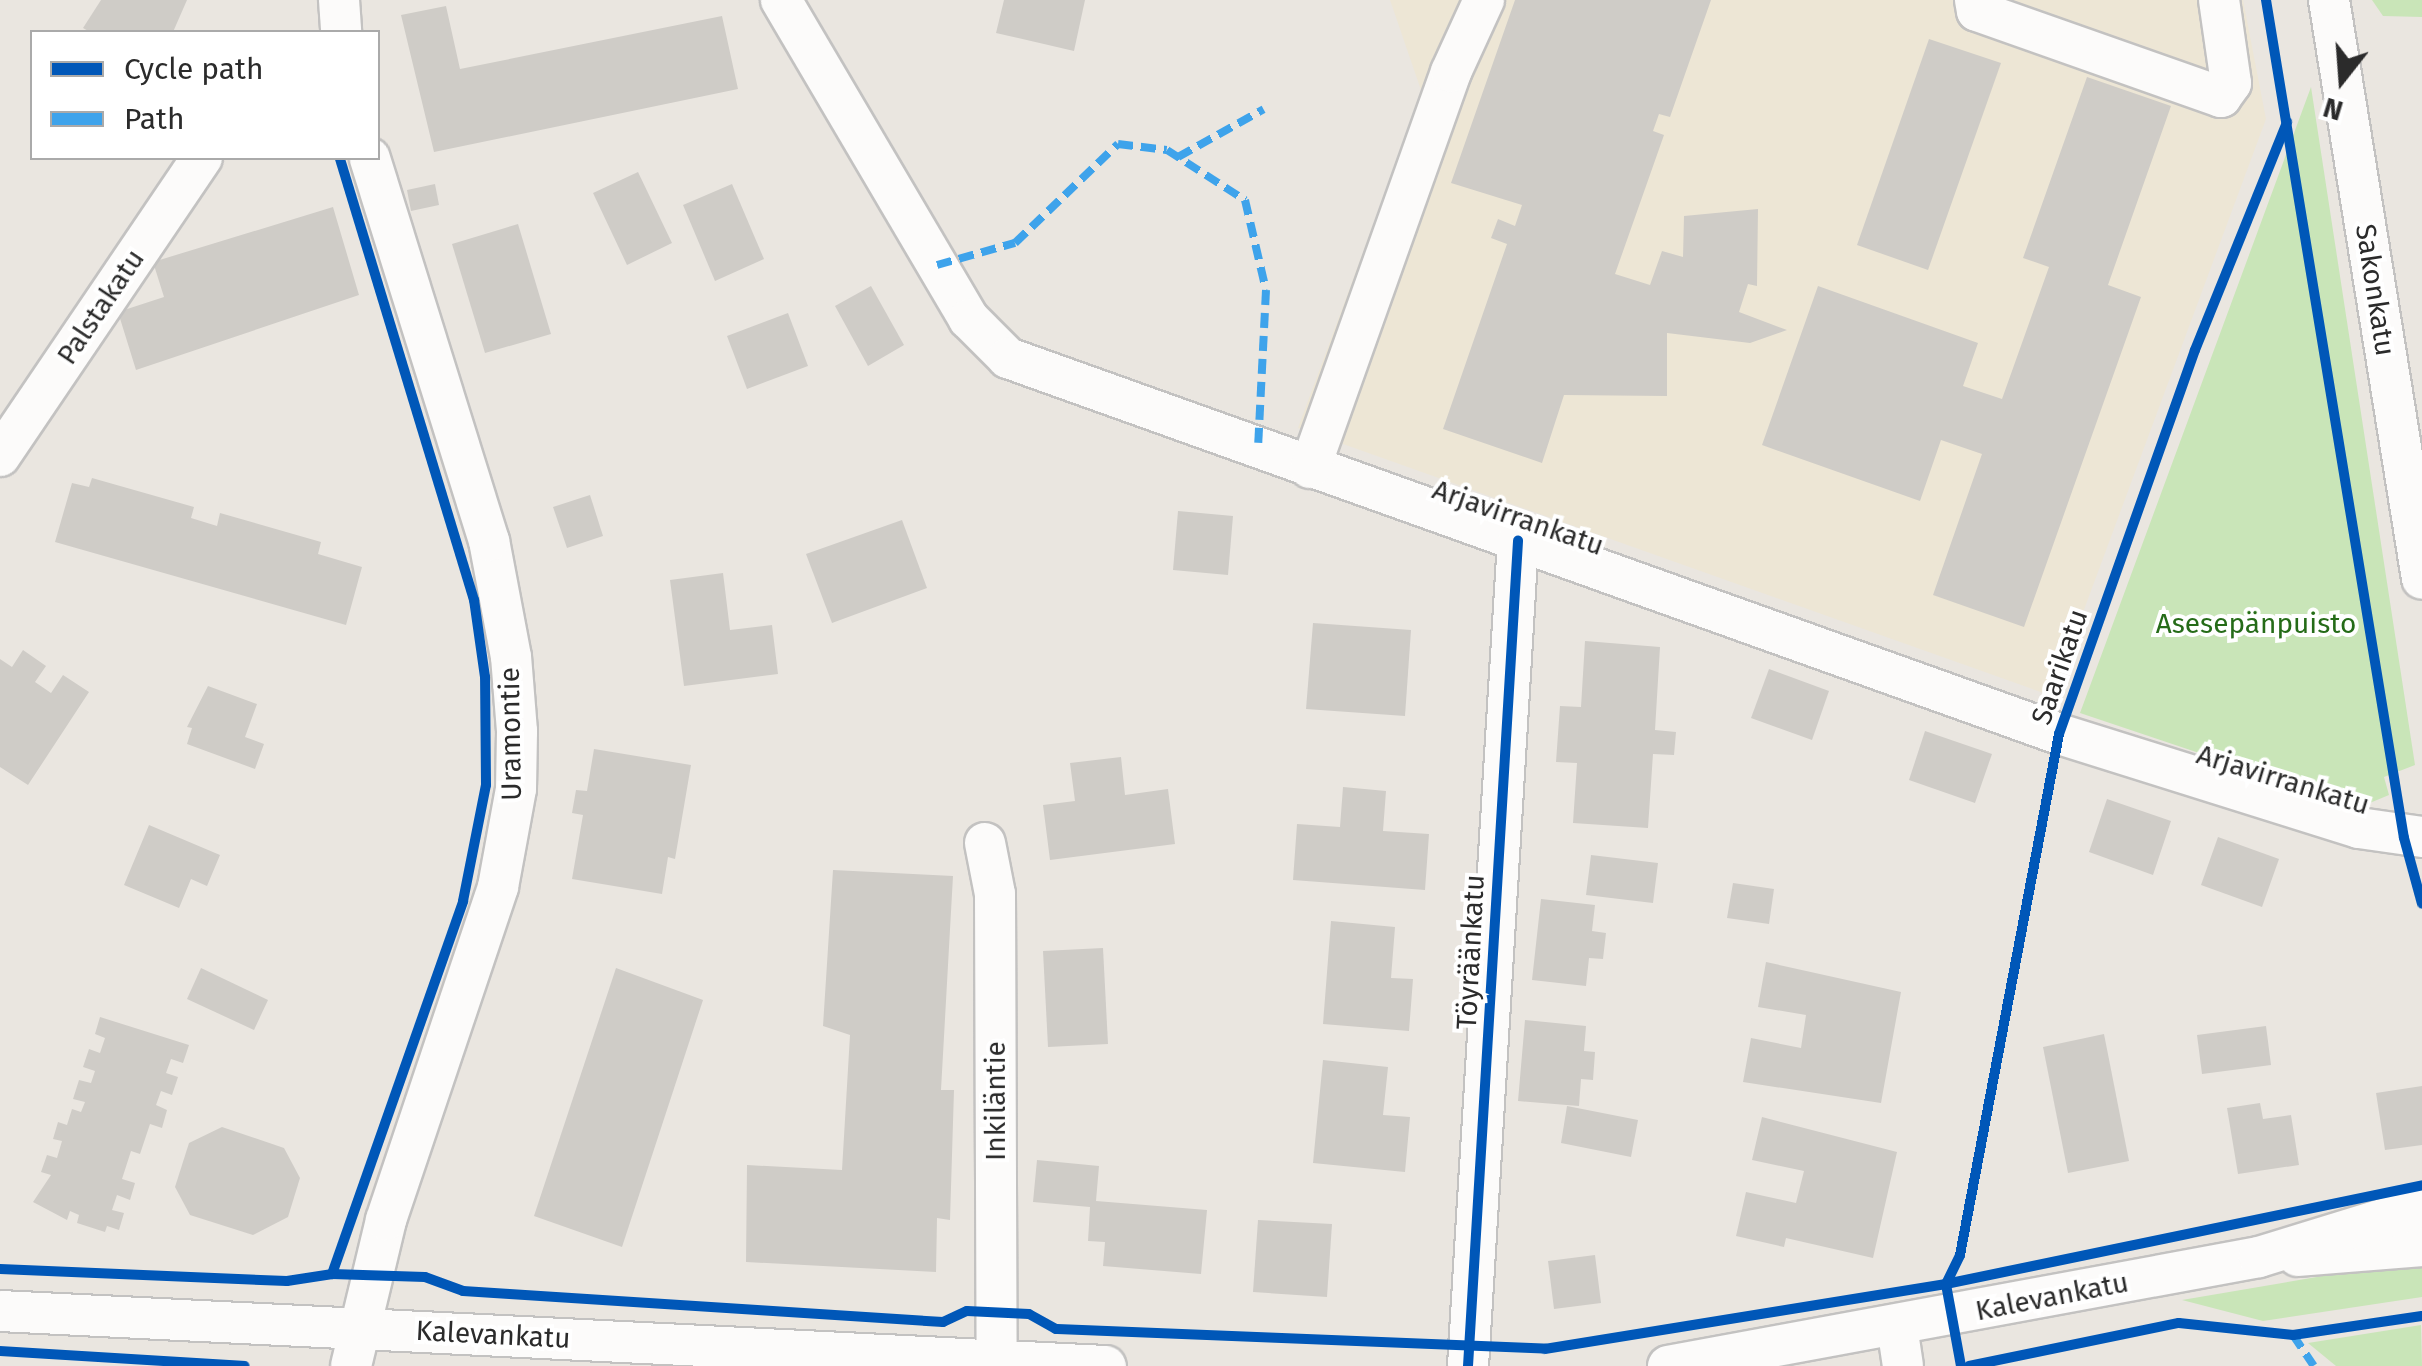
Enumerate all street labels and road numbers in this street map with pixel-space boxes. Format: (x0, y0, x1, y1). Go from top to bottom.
street label: Sakonkatu (2348, 222, 2402, 358)
street label: Palstakatu (50, 243, 152, 371)
street label: Arjavirrankatu (1428, 473, 1608, 563)
street label: Saarikatu (2025, 605, 2095, 729)
street label: Uramontie (493, 667, 529, 801)
street label: Arjavirrankatu (2193, 738, 2373, 822)
street label: Töyräänkatu (1450, 874, 1492, 1030)
street label: Inkiläntie (979, 1041, 1013, 1161)
street label: Kalevankatu (1973, 1266, 2131, 1328)
street label: Kalevankatu (415, 1314, 571, 1356)

